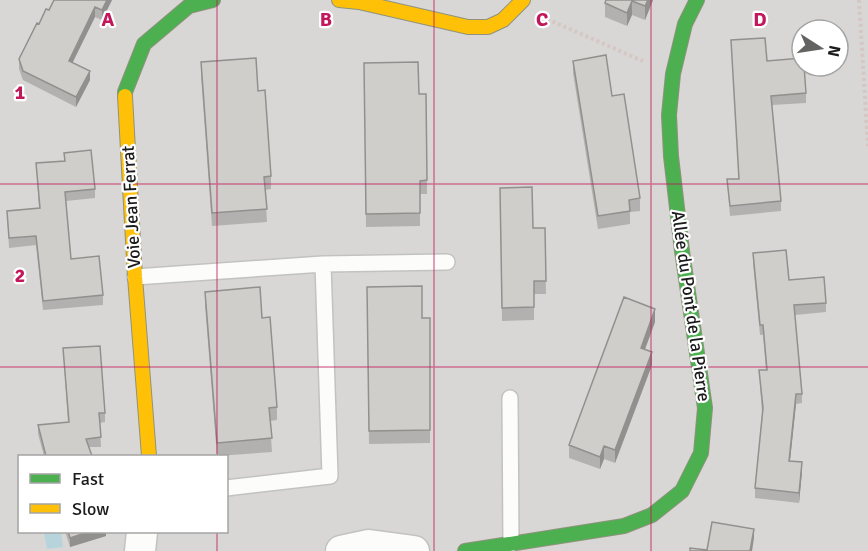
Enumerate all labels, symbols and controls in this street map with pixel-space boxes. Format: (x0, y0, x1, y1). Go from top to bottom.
text: A (102, 7, 115, 32)
text: B (320, 7, 332, 32)
text: C (536, 7, 548, 32)
text: D (753, 7, 767, 32)
north arrow (790, 18, 850, 78)
text: N (823, 43, 845, 58)
text: 1 (15, 80, 26, 105)
street label: Voie Jean Ferrat (117, 145, 145, 269)
street label: Allée du Pont de la Pierre (667, 209, 715, 403)
text: 2 (15, 263, 25, 288)
legend (18, 455, 228, 533)
text: Fast (72, 468, 104, 490)
text: Slow (72, 498, 109, 520)

